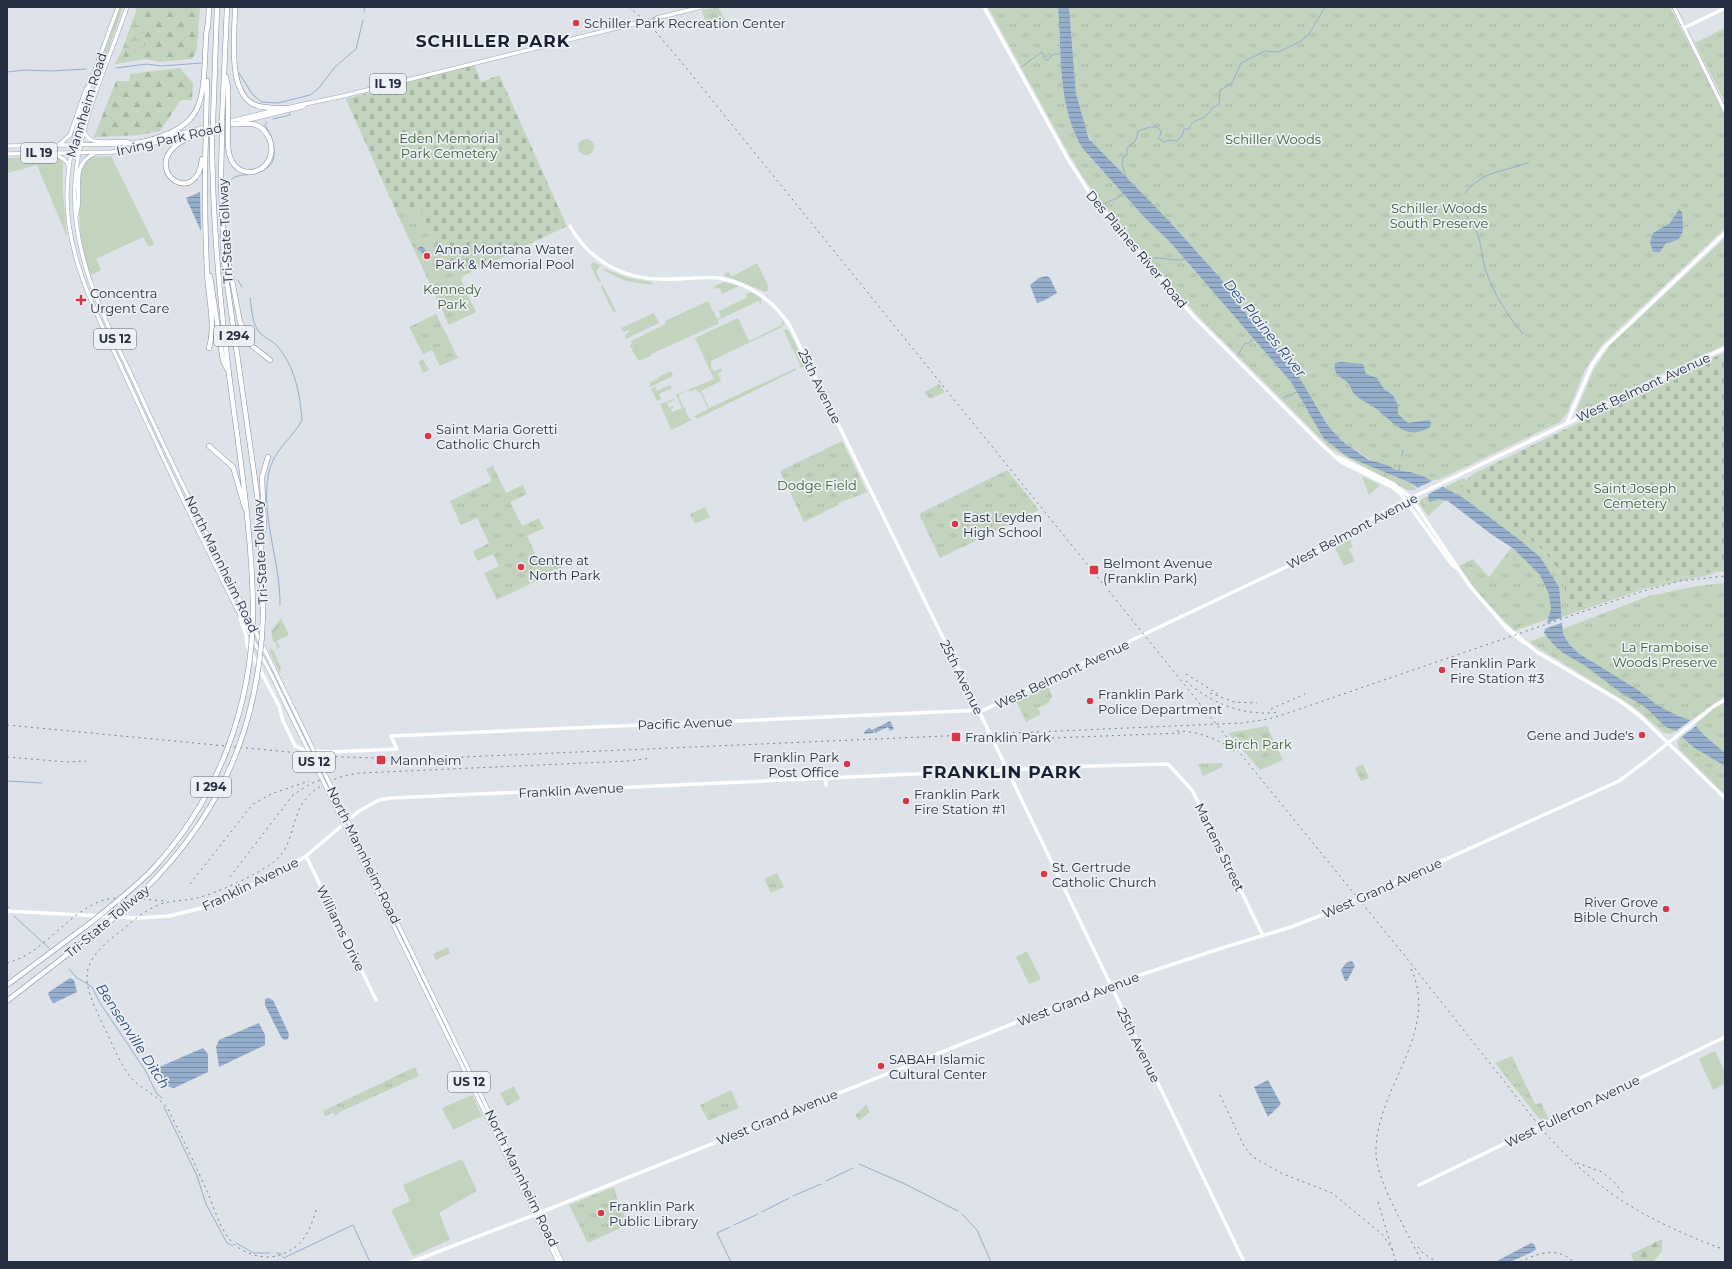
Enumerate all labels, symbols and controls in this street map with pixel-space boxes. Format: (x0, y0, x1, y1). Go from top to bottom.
place label: Schiller Park Recreation Center (584, 15, 786, 31)
marker: Schiller Park Recreation Center (571, 18, 581, 28)
district label: SCHILLER PARK (416, 31, 570, 51)
street label: Mannheim Road (62, 51, 110, 159)
road number: IL 19 (370, 74, 406, 94)
street label: Irving Park Road (115, 119, 223, 159)
park label: Eden Memorial Park Cemetery (399, 130, 499, 161)
park label: Schiller Woods (1225, 131, 1321, 147)
road number: IL 19 (21, 143, 57, 163)
street label: Tri-State Tollway (214, 177, 236, 284)
street label: Des Plaines River Road (1083, 187, 1191, 311)
park label: Schiller Woods South Preserve (1390, 200, 1488, 231)
place label: Anna Montana Water Park & Memorial Pool (435, 241, 575, 272)
marker: Anna Montana Water Park & Memorial Pool (422, 251, 432, 261)
water label: Des Plaines River (1220, 275, 1310, 381)
park label: Kennedy Park (423, 281, 482, 312)
place label: Concentra Urgent Care (90, 285, 169, 316)
marker: Concentra Urgent Care (75, 294, 87, 306)
road number: I 294 (214, 326, 254, 346)
road number: US 12 (94, 329, 136, 349)
street label: 25th Avenue (795, 346, 845, 426)
street label: West Belmont Avenue (1573, 349, 1713, 425)
place label: Saint Maria Goretti Catholic Church (436, 421, 557, 452)
marker: Saint Maria Goretti Catholic Church (423, 431, 433, 441)
park label: Dodge Field (777, 477, 857, 493)
park label: Saint Joseph Cemetery (1593, 480, 1677, 511)
street label: West Belmont Avenue (1284, 490, 1420, 572)
street label: North Mannheim Road (182, 493, 262, 635)
street label: Tri-State Tollway (249, 498, 271, 605)
place label: East Leyden High School (963, 509, 1042, 540)
marker: East Leyden High School (950, 519, 960, 529)
place label: Centre at North Park (529, 552, 601, 583)
place label: Belmont Avenue (Franklin Park) (1103, 555, 1213, 586)
marker: Centre at North Park (516, 562, 526, 572)
marker: Belmont Avenue (Franklin Park) (1088, 564, 1100, 576)
street label: West Belmont Avenue (992, 636, 1132, 712)
street label: 25th Avenue (937, 637, 987, 717)
park label: La Framboise Woods Preserve (1613, 639, 1718, 670)
place label: Franklin Park Fire Station #3 (1450, 655, 1544, 686)
marker: Franklin Park Fire Station #3 (1437, 665, 1447, 675)
place label: Franklin Park Police Department (1098, 686, 1222, 717)
marker: Franklin Park Police Department (1085, 696, 1095, 706)
street label: Pacific Avenue (637, 713, 733, 733)
place label: Gene and Jude's (1527, 727, 1634, 743)
place label: Franklin Park (965, 729, 1051, 745)
marker: Gene and Jude's (1637, 730, 1647, 740)
marker: Franklin Park (950, 731, 962, 743)
park label: Birch Park (1224, 736, 1292, 752)
place label: Franklin Park Post Office (753, 749, 839, 780)
road number: US 12 (293, 752, 335, 772)
place label: Mannheim (390, 752, 462, 768)
marker: Mannheim (375, 754, 387, 766)
marker: Franklin Park Post Office (842, 759, 852, 769)
district label: FRANKLIN PARK (922, 762, 1082, 782)
road number: I 294 (191, 777, 231, 797)
street label: Franklin Avenue (518, 779, 624, 801)
street label: North Mannheim Road (324, 784, 404, 926)
place label: Franklin Park Fire Station #1 (914, 786, 1006, 817)
marker: Franklin Park Fire Station #1 (901, 796, 911, 806)
street label: Martens Street (1192, 800, 1248, 894)
street label: Franklin Avenue (199, 854, 301, 914)
street label: West Grand Avenue (1320, 854, 1444, 922)
place label: St. Gertrude Catholic Church (1052, 859, 1157, 890)
marker: St. Gertrude Catholic Church (1039, 869, 1049, 879)
street label: Tri-State Tollway (62, 880, 153, 961)
street label: Williams Drive (313, 882, 369, 974)
place label: River Grove Bible Church (1573, 894, 1658, 925)
marker: River Grove Bible Church (1661, 904, 1671, 914)
street label: West Grand Avenue (1015, 968, 1141, 1030)
water label: Bensenville Ditch (92, 980, 174, 1092)
street label: 25th Avenue (1114, 1005, 1164, 1085)
place label: SABAH Islamic Cultural Center (889, 1051, 987, 1082)
marker: SABAH Islamic Cultural Center (876, 1061, 886, 1071)
street label: West Fullerton Avenue (1502, 1071, 1642, 1151)
road number: US 12 (448, 1072, 490, 1092)
street label: West Grand Avenue (714, 1085, 840, 1149)
street label: North Mannheim Road (482, 1107, 562, 1249)
place label: Franklin Park Public Library (609, 1198, 699, 1229)
marker: Franklin Park Public Library (596, 1208, 606, 1218)

